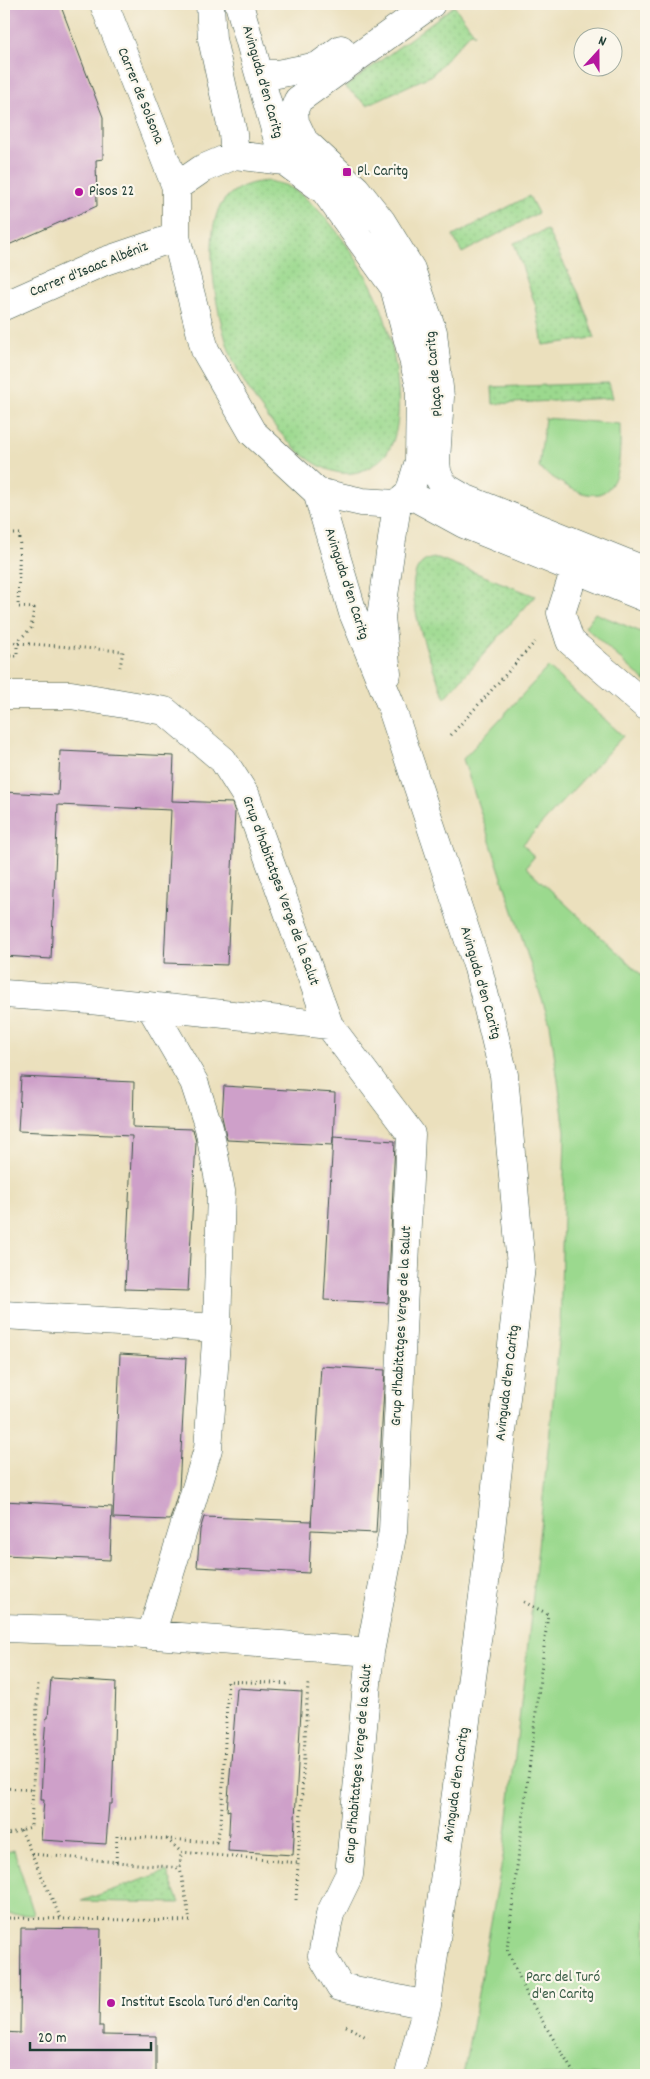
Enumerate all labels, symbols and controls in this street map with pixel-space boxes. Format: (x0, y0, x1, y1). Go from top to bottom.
street label: Avinguda d'en Caritg (235, 23, 289, 141)
north arrow (572, 28, 622, 78)
text: N (595, 31, 609, 52)
street label: Carrer de Solsona (111, 45, 170, 148)
place label: Pl. Caritg (357, 161, 408, 183)
marker: Pl. Caritg (341, 166, 353, 178)
place label: Pisos 22 (89, 181, 134, 203)
marker: Pisos 22 (73, 186, 85, 198)
street label: Carrer d'Isaac Albéniz (27, 236, 152, 304)
street label: Plaça de Caritg (420, 330, 450, 418)
street label: Avinguda d'en Caritg (318, 525, 374, 643)
street label: Grup d'habitatges Verge de la Salut (235, 793, 325, 989)
street label: Avinguda d'en Caritg (453, 924, 507, 1042)
street label: Grup d'habitatges Verge de la Salut (386, 1225, 418, 1427)
street label: Avinguda d'en Caritg (490, 1324, 526, 1442)
street label: Grup d'habitatges Verge de la Salut (339, 1663, 379, 1865)
street label: Avinguda d'en Caritg (438, 1726, 476, 1844)
park label: Parc del Turó d'en Caritg (526, 1967, 600, 2006)
place label: Institut Escola Turó d'en Caritg (121, 1992, 298, 2014)
marker: Institut Escola Turó d'en Caritg (105, 1997, 117, 2009)
scale bar (30, 2019, 151, 2051)
text: 20 m (38, 2028, 66, 2050)

